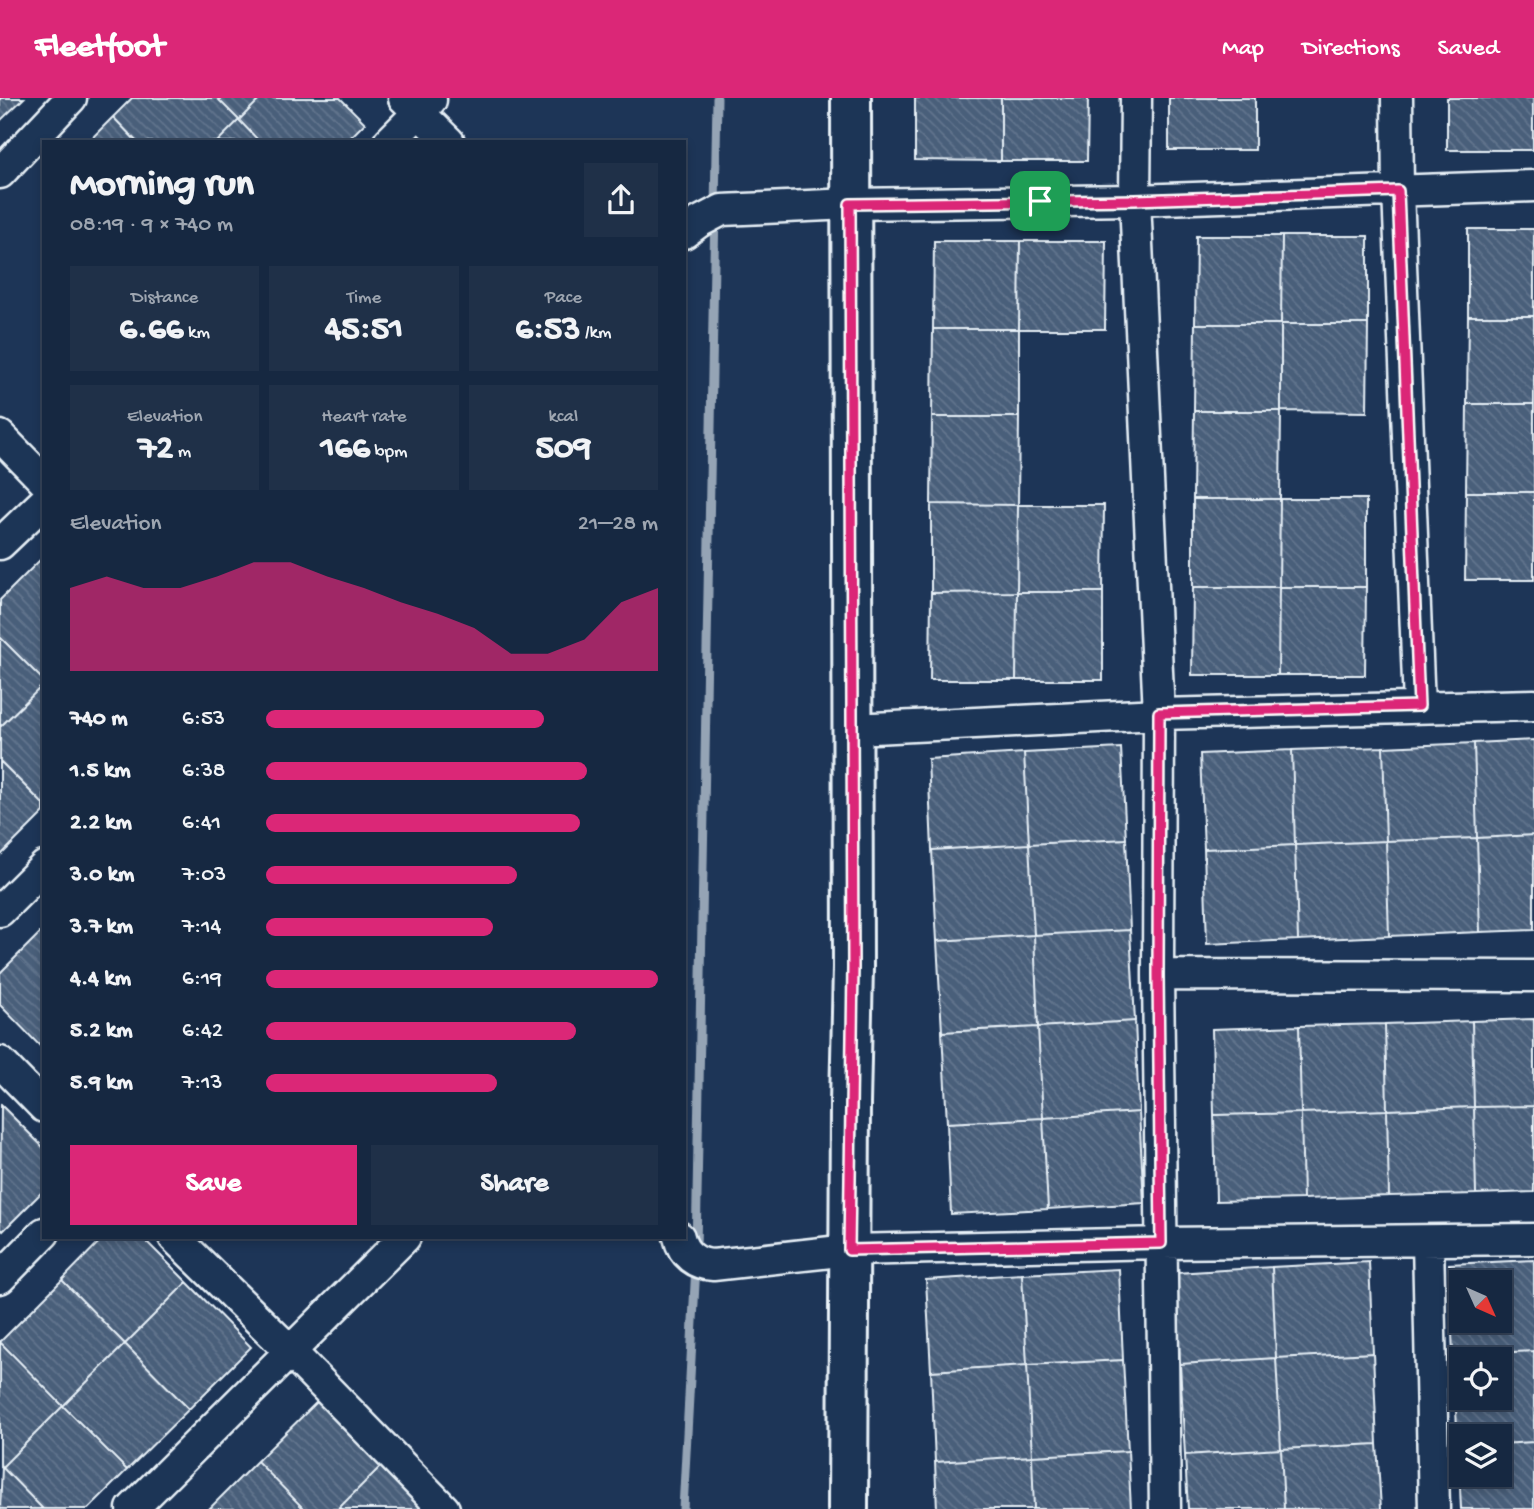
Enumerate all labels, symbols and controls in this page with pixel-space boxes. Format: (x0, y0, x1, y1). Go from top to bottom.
text: Fleetfoot (35, 30, 165, 68)
text: Map (1222, 35, 1264, 64)
text: Directions (1302, 35, 1400, 64)
text: Saved (1438, 35, 1499, 64)
button: share (584, 163, 658, 237)
text: Morning run (70, 164, 254, 208)
pin (1010, 171, 1070, 231)
icon: arrive (1021, 182, 1059, 220)
text: 08:19 · 9 × 740 m (70, 212, 233, 239)
text: Distance (131, 287, 198, 310)
text: Time (347, 287, 381, 310)
text: Pace (545, 287, 582, 310)
text: 6.66 (119, 310, 184, 351)
text: 45:51 (325, 310, 403, 351)
text: 6:53 (515, 310, 580, 351)
text: km (184, 322, 210, 345)
text: /km (580, 322, 611, 345)
text: Elevation (127, 406, 202, 429)
text: Heart rate (321, 406, 407, 429)
text: kcal (548, 406, 578, 429)
text: 72 (138, 429, 173, 470)
text: 166 (320, 429, 370, 470)
text: 509 (535, 429, 591, 470)
text: m (173, 441, 191, 464)
text: bpm (370, 441, 407, 464)
text: Elevation (70, 511, 161, 538)
text: 21–28 m (578, 511, 658, 538)
text: 740 m (70, 706, 128, 733)
text: 6:53 (182, 706, 225, 733)
text: 1.5 km (70, 758, 131, 785)
text: 6:38 (182, 758, 225, 785)
text: 2.2 km (70, 810, 132, 837)
text: 6:41 (182, 810, 221, 837)
text: 3.0 km (70, 862, 134, 889)
text: 7:03 (182, 862, 226, 889)
text: 3.7 km (70, 914, 133, 941)
text: 7:14 (182, 914, 221, 941)
text: 4.4 km (70, 966, 131, 993)
text: 6:19 (182, 966, 222, 993)
text: 5.2 km (70, 1018, 133, 1045)
text: 6:42 (182, 1018, 223, 1045)
text: 5.9 km (70, 1070, 133, 1097)
text: 7:13 (182, 1070, 222, 1097)
button: Save (70, 1145, 357, 1225)
button: Share (371, 1145, 658, 1225)
north arrow (1449, 1270, 1512, 1334)
map controls (1449, 1270, 1512, 1487)
button: locate (1449, 1347, 1512, 1410)
button: layers (1449, 1424, 1512, 1487)

